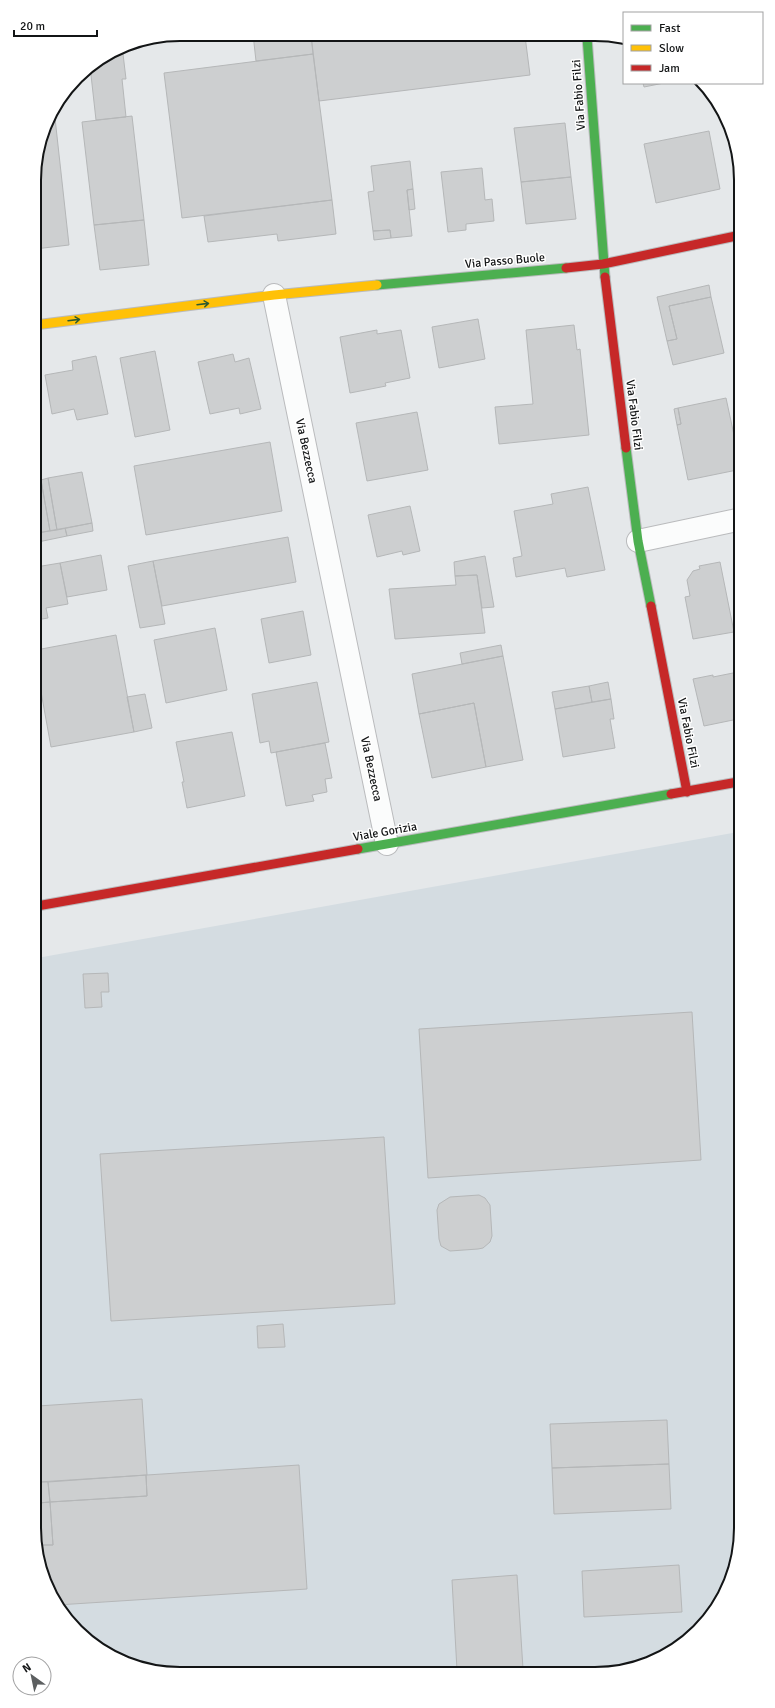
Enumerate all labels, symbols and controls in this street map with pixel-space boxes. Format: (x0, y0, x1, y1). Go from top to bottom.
scale bar (14, 12, 97, 38)
legend (623, 12, 763, 84)
text: 20 m (20, 19, 45, 34)
text: Fast (659, 21, 680, 36)
text: Slow (659, 41, 684, 56)
street label: Via Fabio Filzi (569, 59, 589, 131)
text: Jam (659, 61, 680, 76)
street label: Via Passo Buole (464, 250, 546, 272)
one-way arrow (196, 300, 209, 308)
one-way arrow (67, 316, 80, 324)
street label: Via Fabio Filzi (622, 379, 646, 451)
street label: Via Bezzecca (292, 417, 320, 485)
street label: Via Fabio Filzi (674, 697, 702, 769)
street label: Via Bezzecca (357, 735, 385, 803)
street label: Viale Gorizia (352, 819, 418, 845)
north arrow (12, 1656, 52, 1696)
text: N (20, 1660, 34, 1676)

